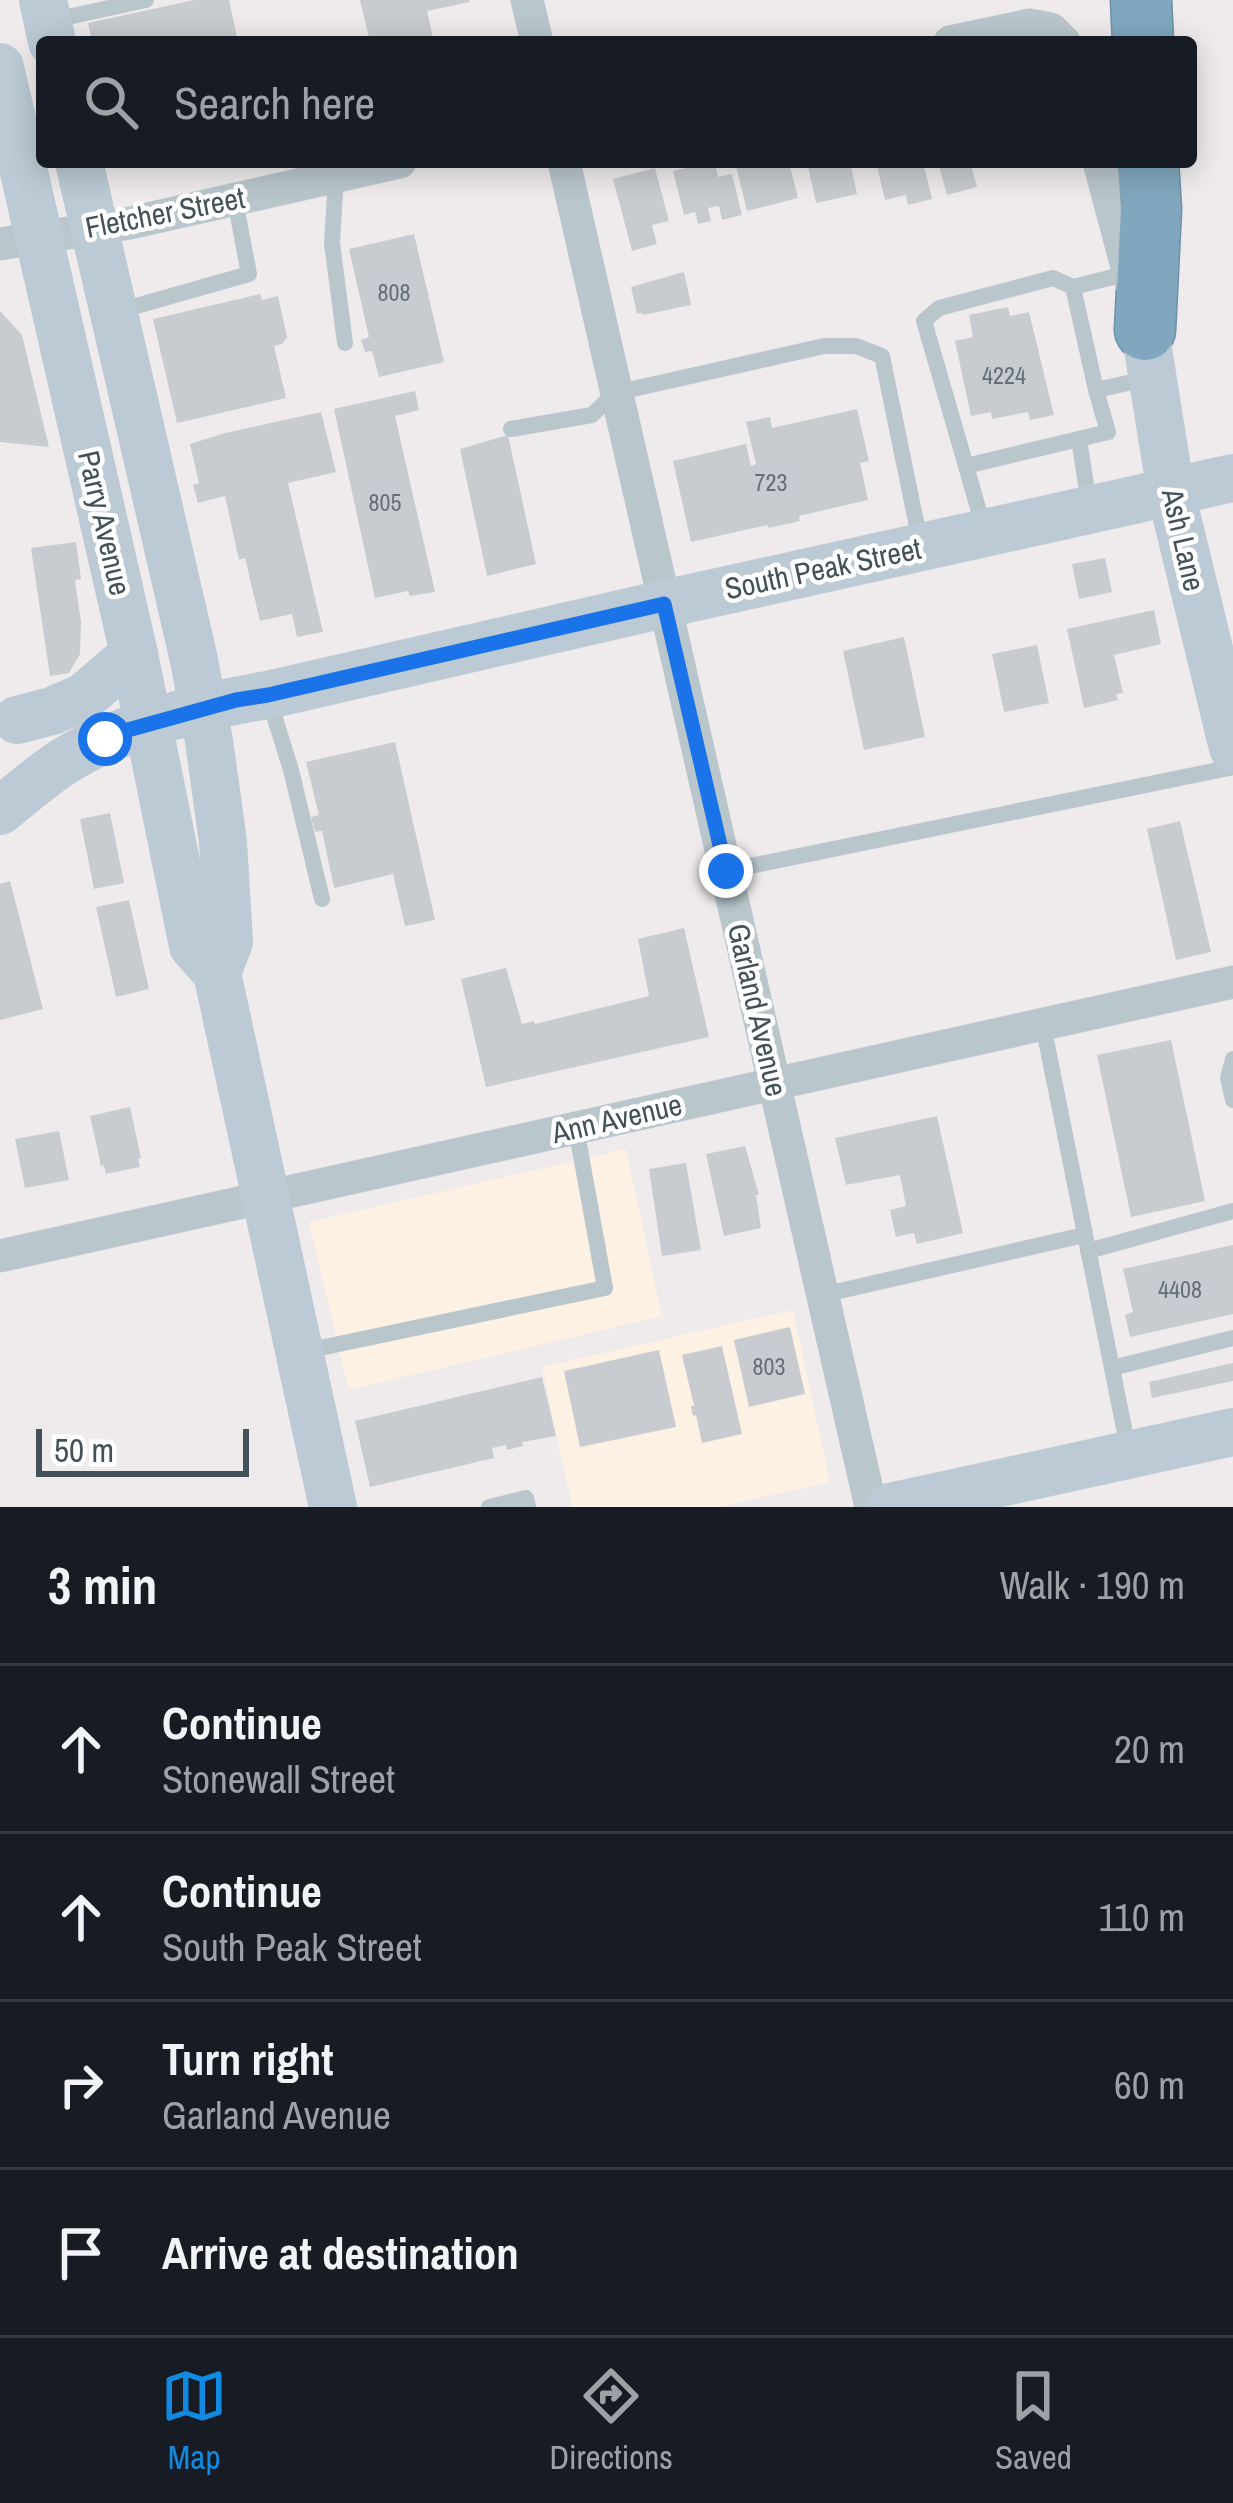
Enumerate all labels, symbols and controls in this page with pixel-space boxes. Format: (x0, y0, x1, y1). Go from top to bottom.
search box (36, 36, 1197, 168)
icon: search (78, 69, 144, 135)
text: Search here (174, 72, 375, 133)
street label: Fletcher Street (82, 177, 248, 247)
house number: 808 (378, 276, 410, 308)
house number: 4224 (982, 359, 1026, 391)
street label: Parry Avenue (69, 447, 141, 599)
house number: 723 (755, 466, 787, 498)
street label: Ash Lane (1153, 484, 1215, 595)
house number: 805 (369, 486, 401, 518)
street label: South Peak Street (721, 528, 925, 608)
route start (78, 712, 132, 766)
route end (699, 844, 753, 898)
street label: Garland Avenue (719, 920, 797, 1100)
street label: Ann Avenue (547, 1084, 686, 1153)
house number: 4408 (1158, 1273, 1202, 1305)
house number: 803 (753, 1350, 785, 1382)
scale bar (36, 1423, 249, 1476)
text: 50 m (54, 1428, 114, 1472)
text: 3 min (48, 1551, 157, 1620)
text: Walk · 190 m (1000, 1559, 1185, 1611)
text: Continue (162, 1692, 322, 1753)
icon: ahead (48, 1716, 114, 1782)
text: 20 m (1114, 1723, 1185, 1775)
text: Stonewall Street (162, 1753, 395, 1805)
text: Continue (162, 1860, 322, 1921)
icon: ahead (48, 1884, 114, 1950)
text: 110 m (1098, 1891, 1185, 1943)
text: South Peak Street (162, 1921, 422, 1973)
text: Turn right (162, 2028, 334, 2089)
icon: right (48, 2052, 114, 2118)
text: 60 m (1114, 2059, 1185, 2111)
text: Garland Avenue (162, 2089, 391, 2141)
icon: arrive (48, 2220, 114, 2286)
text: Arrive at destination (162, 2222, 519, 2283)
tab: Map (161, 2363, 227, 2479)
tab: Directions (549, 2363, 673, 2479)
tab: Saved (995, 2363, 1072, 2479)

